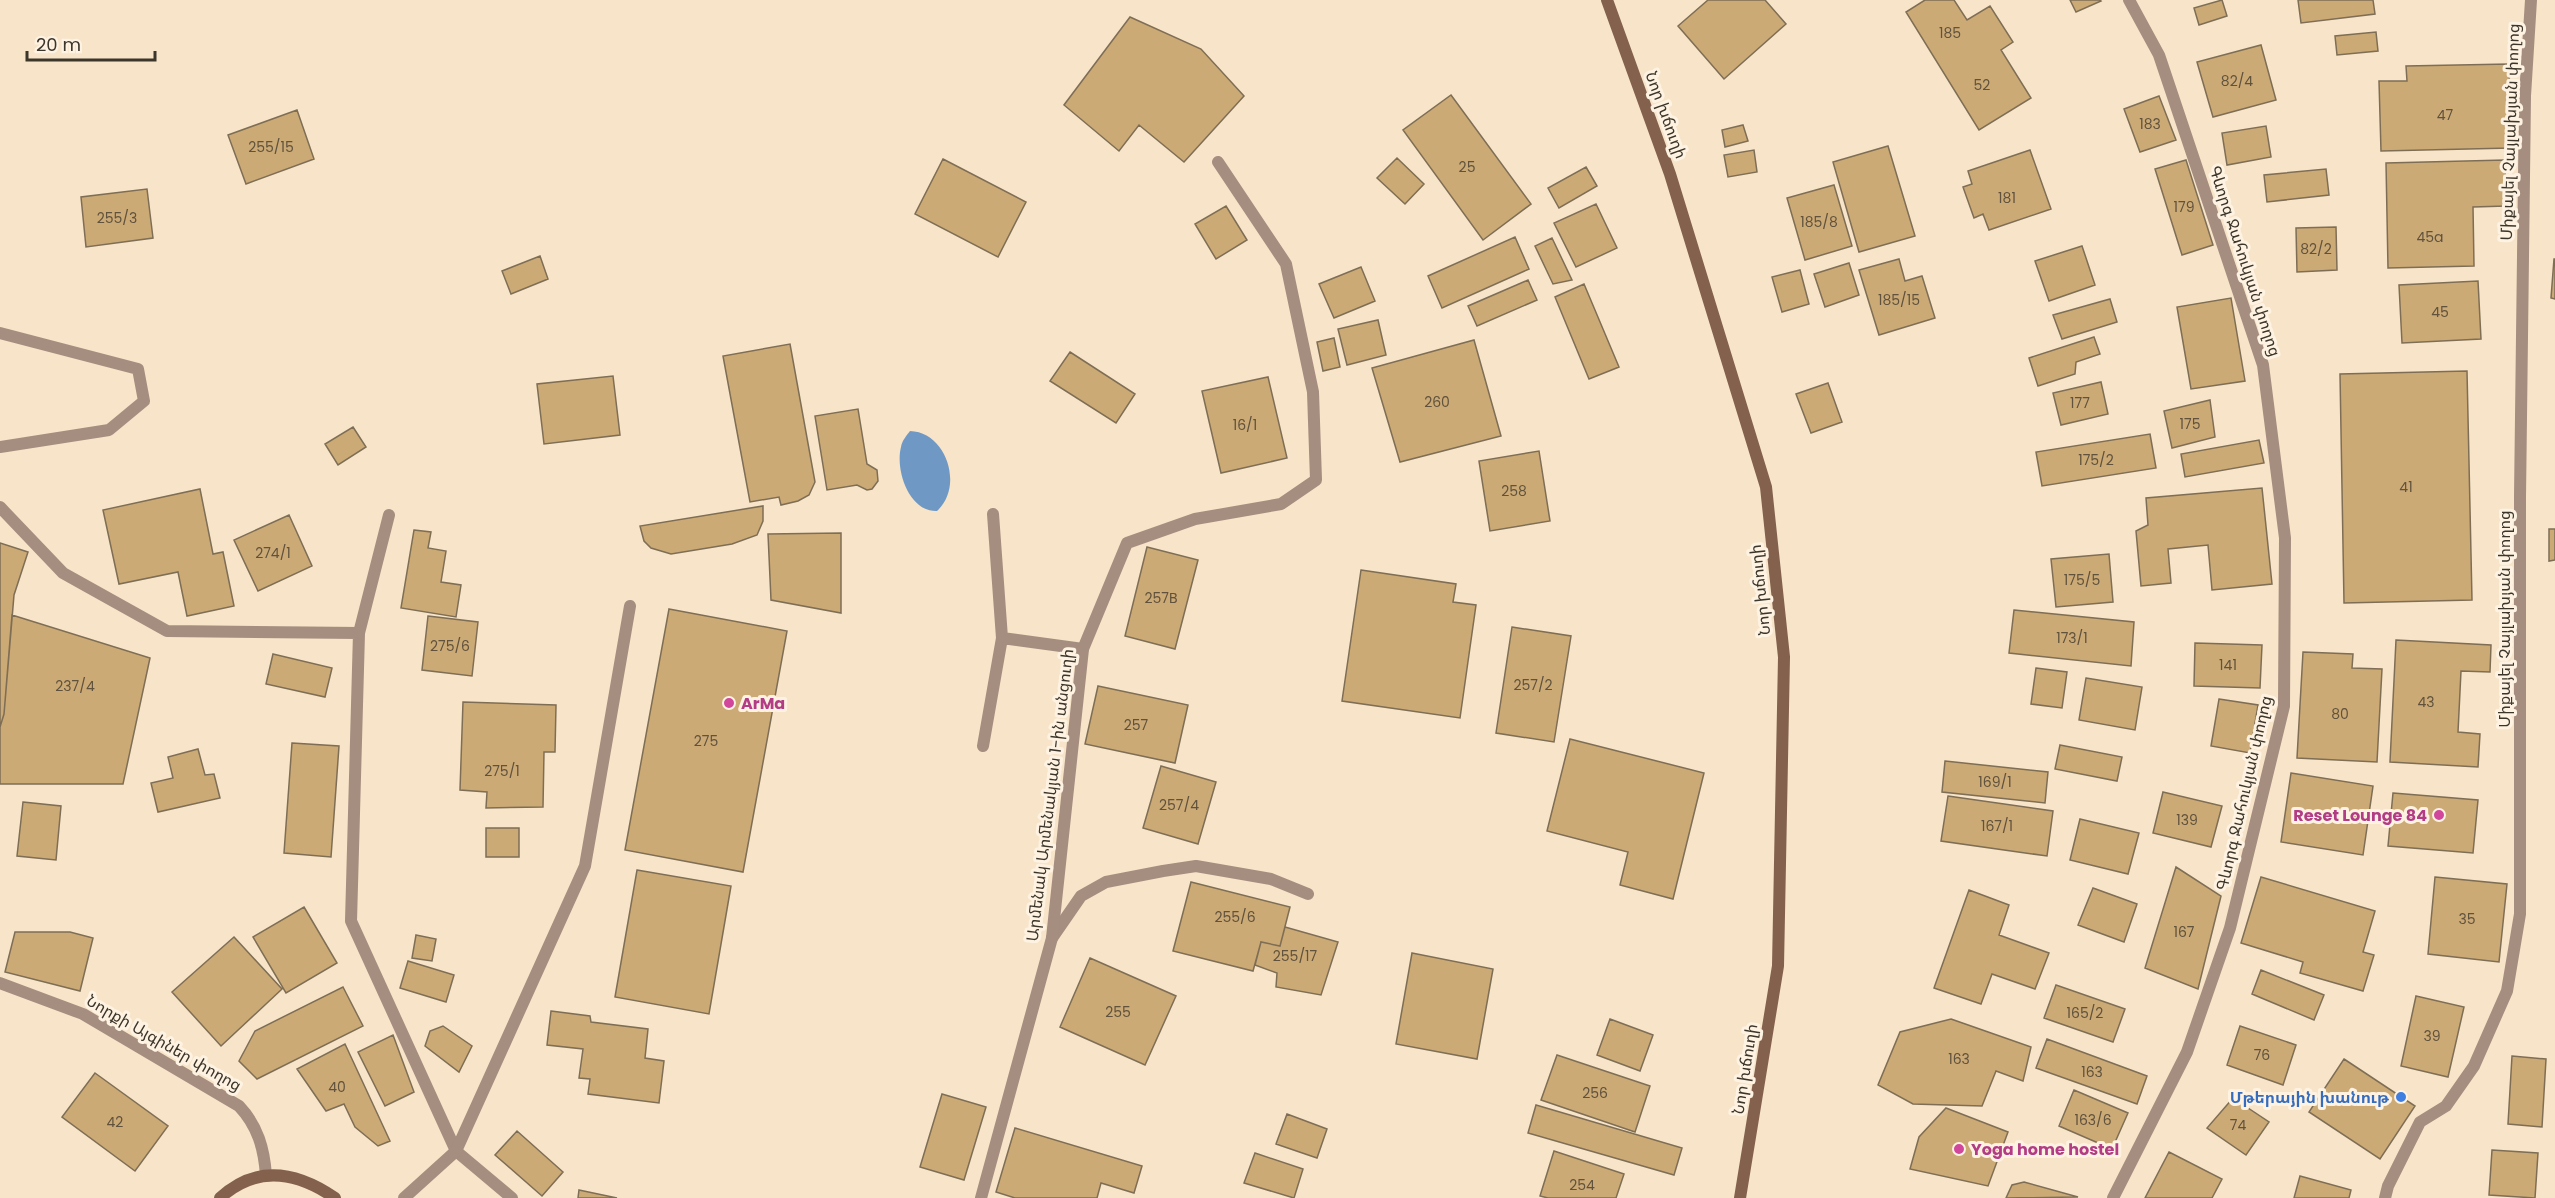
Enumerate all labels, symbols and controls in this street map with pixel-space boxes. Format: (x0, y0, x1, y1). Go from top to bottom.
house number: 185 (1939, 23, 1961, 43)
street label: Միքայել Չայլախյան փողոց (2495, 23, 2525, 241)
scale bar (27, 24, 154, 62)
text: 20 m (36, 32, 81, 57)
street label: Նոր խճուղի (1640, 68, 1692, 162)
house number: 82/4 (2221, 71, 2253, 91)
house number: 52 (1974, 75, 1990, 95)
house number: 47 (2437, 105, 2454, 125)
house number: 183 (2139, 114, 2161, 134)
house number: 255/15 (248, 137, 294, 157)
house number: 25 (1459, 157, 1475, 177)
street label: Գևորգ Ջահուկյան փողոց (2203, 163, 2287, 359)
house number: 181 (1998, 188, 2016, 208)
house number: 179 (2174, 197, 2194, 217)
house number: 255/3 (97, 208, 137, 228)
house number: 185/8 (1800, 212, 1838, 232)
house number: 45a (2416, 227, 2444, 247)
house number: 82/2 (2300, 239, 2332, 259)
house number: 185/15 (1878, 290, 1920, 310)
house number: 45 (2431, 302, 2449, 322)
house number: 260 (1424, 392, 1450, 412)
house number: 177 (2070, 393, 2090, 413)
house number: 175 (2180, 414, 2200, 434)
house number: 16/1 (1233, 415, 1257, 435)
house number: 175/2 (2078, 450, 2114, 470)
house number: 41 (2399, 477, 2413, 497)
house number: 258 (1501, 481, 1527, 501)
street label: Միքայել Չայլախյան փողոց (2493, 510, 2516, 728)
house number: 274/1 (255, 543, 291, 563)
street label: Նոր խճուղի (1744, 543, 1776, 637)
house number: 175/5 (2064, 570, 2100, 590)
house number: 257B (1144, 588, 1178, 608)
house number: 173/1 (2056, 628, 2088, 648)
house number: 275/6 (430, 636, 470, 656)
street label: Արմենակ Արմենակյան 1-ին անցուղի (1021, 647, 1079, 943)
house number: 141 (2219, 655, 2237, 675)
house number: 257/2 (1513, 675, 1553, 695)
house number: 237/4 (55, 676, 95, 696)
place label: ArMa (741, 692, 785, 715)
house number: 43 (2417, 692, 2435, 712)
street label: Գևորգ Ջահուկյան փողոց (2210, 693, 2278, 893)
marker: ArMa (722, 696, 736, 710)
house number: 80 (2331, 704, 2349, 724)
house number: 257 (1124, 715, 1149, 735)
house number: 275 (694, 731, 718, 751)
house number: 275/1 (484, 761, 520, 781)
house number: 169/1 (1978, 772, 2012, 792)
house number: 257/4 (1159, 795, 1199, 815)
place label: Reset Lounge 84 (2293, 804, 2427, 827)
marker: Reset Lounge 84 (2432, 808, 2446, 822)
house number: 139 (2176, 810, 2198, 830)
house number: 167/1 (1981, 816, 2013, 836)
house number: 255/6 (1214, 907, 1256, 927)
house number: 35 (2458, 909, 2476, 929)
house number: 167 (2173, 922, 2195, 942)
house number: 255/17 (1273, 946, 1318, 966)
street label: Նորքի Այգիներ փողոց (82, 989, 246, 1097)
house number: 255 (1105, 1002, 1131, 1022)
house number: 165/2 (2067, 1003, 2103, 1023)
street label: Նոր խճուղի (1726, 1022, 1764, 1116)
house number: 39 (2423, 1026, 2441, 1046)
house number: 76 (2254, 1045, 2270, 1065)
house number: 163 (1948, 1049, 1970, 1069)
house number: 163 (2081, 1062, 2103, 1082)
house number: 40 (328, 1077, 346, 1097)
house number: 256 (1582, 1083, 1608, 1103)
place label: Մթերային խանութ (2230, 1086, 2390, 1109)
marker: Մթերային խանութ (2394, 1090, 2408, 1104)
house number: 163/6 (2074, 1110, 2112, 1130)
house number: 42 (107, 1112, 123, 1132)
house number: 74 (2230, 1115, 2246, 1135)
place label: Yoga home hostel (1971, 1138, 2119, 1161)
marker: Yoga home hostel (1952, 1142, 1966, 1156)
house number: 254 (1569, 1175, 1595, 1195)

